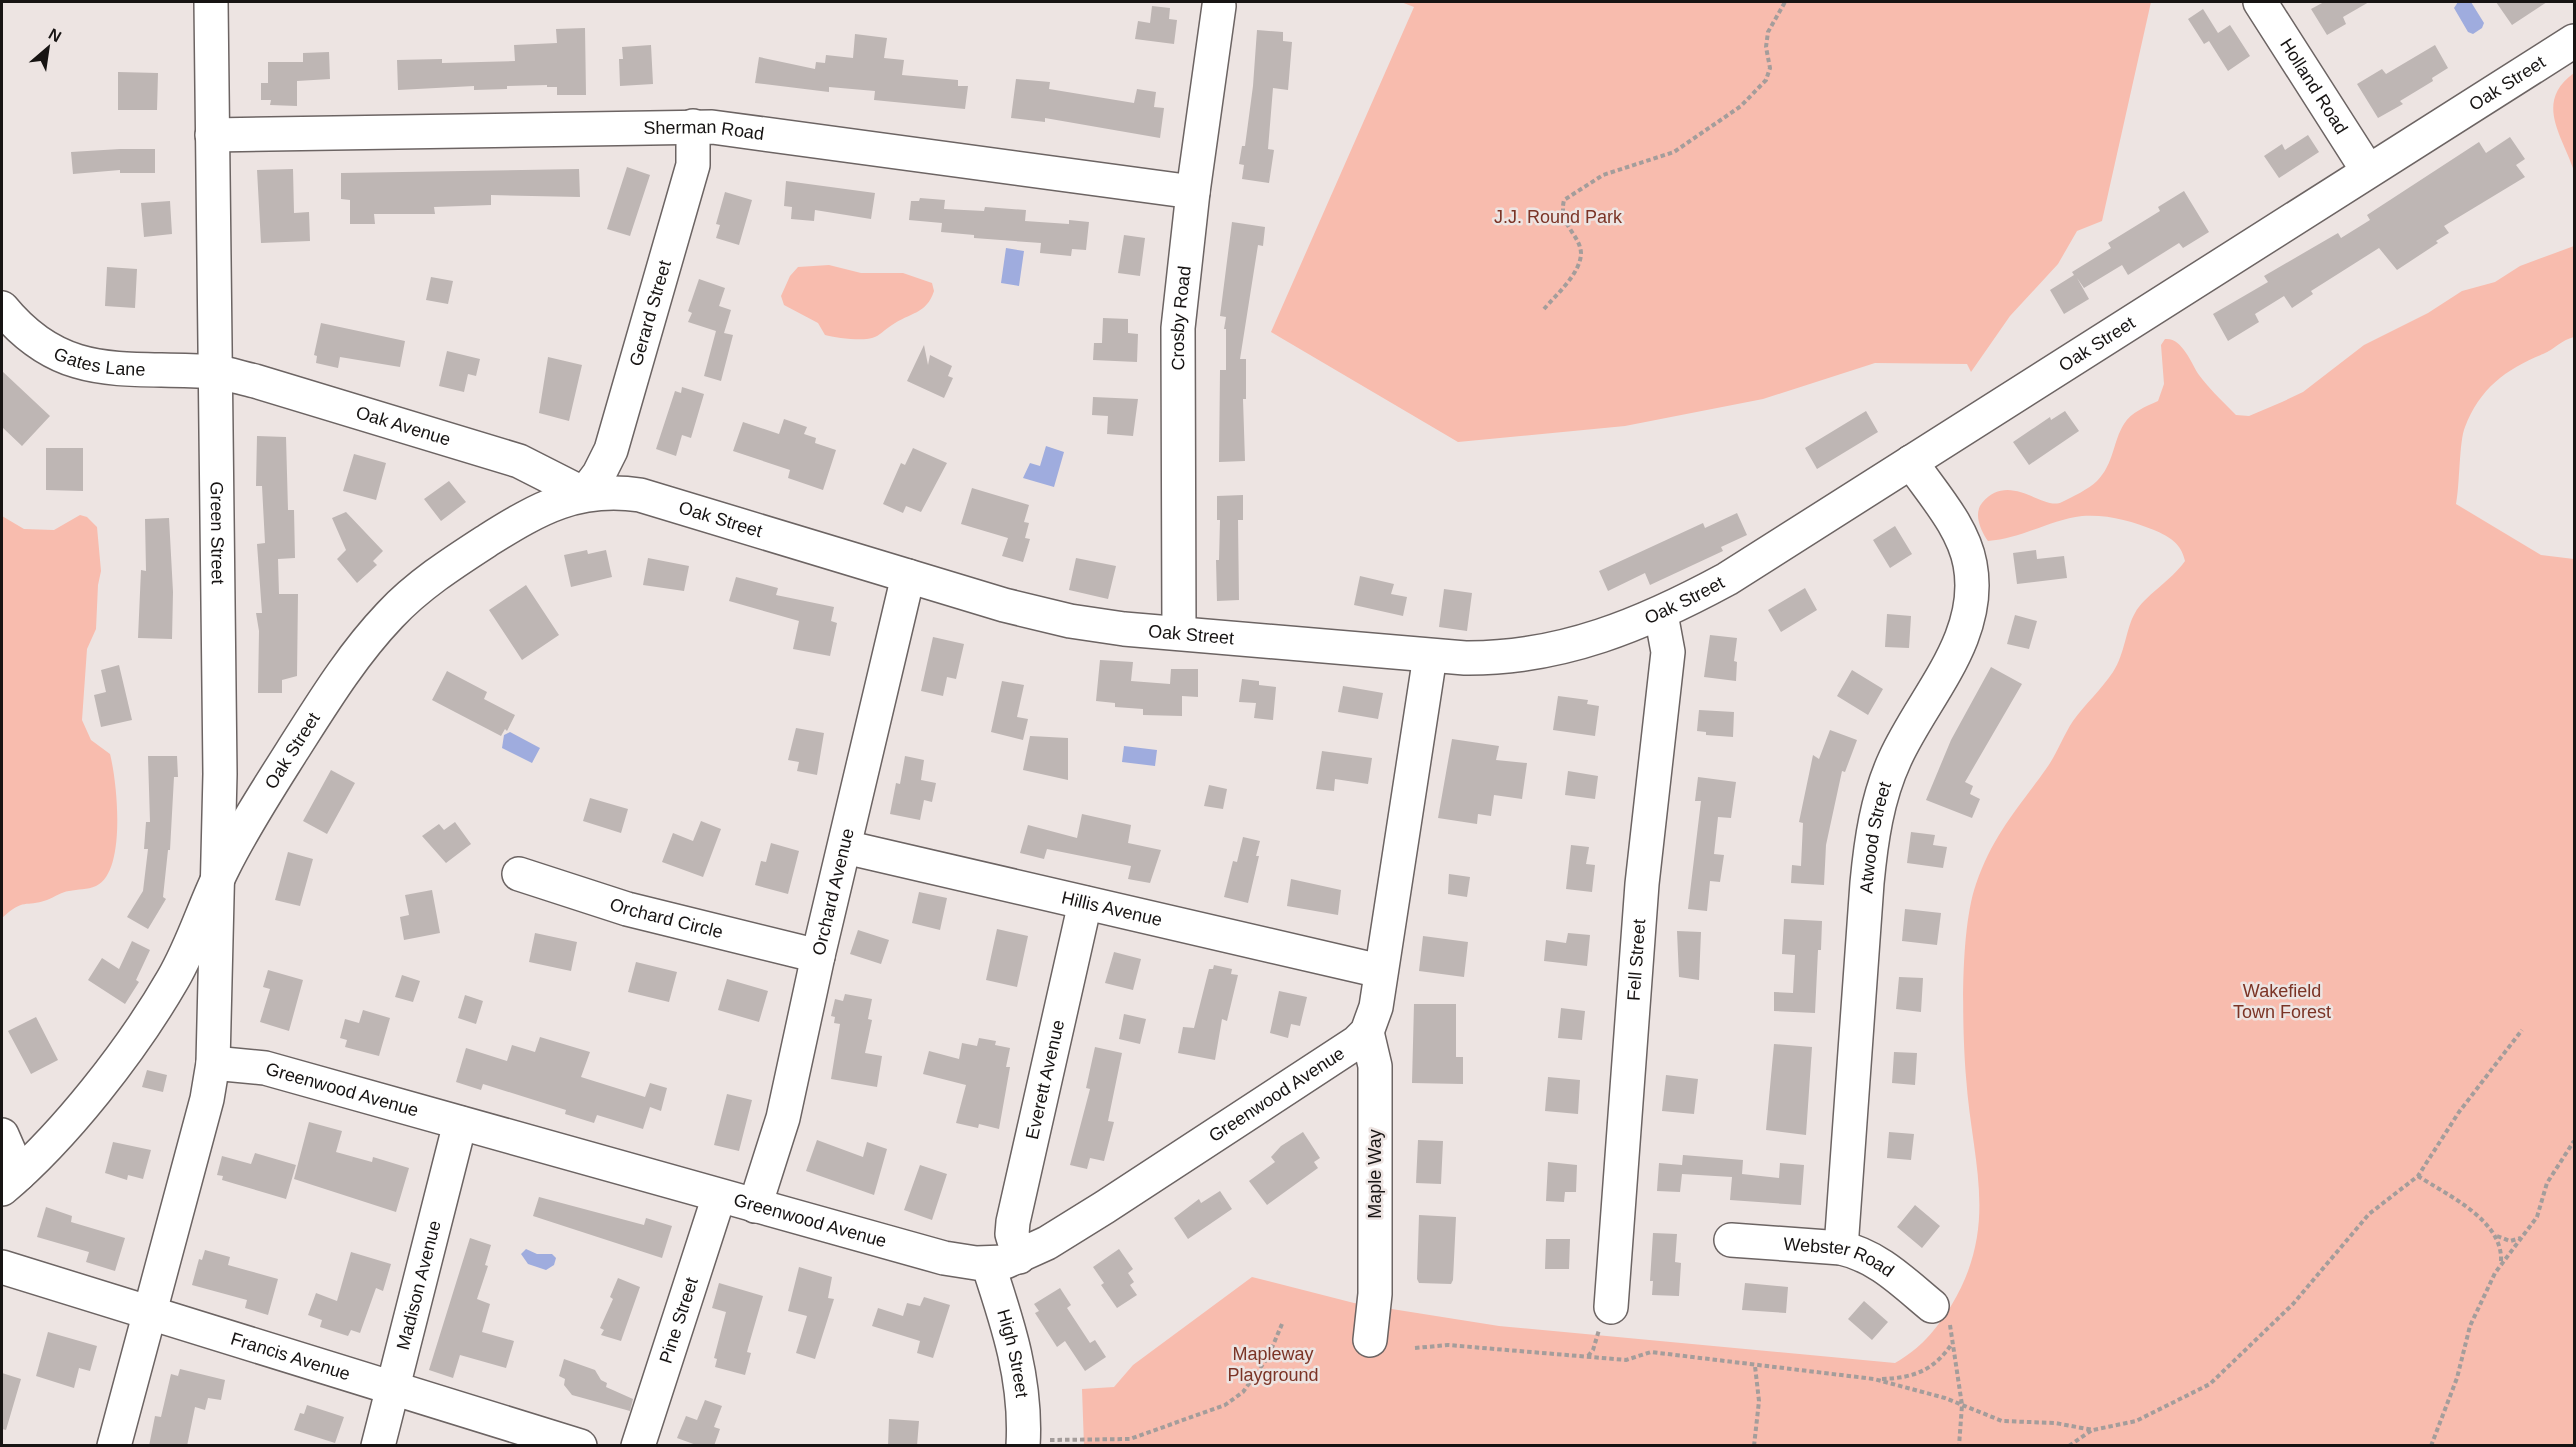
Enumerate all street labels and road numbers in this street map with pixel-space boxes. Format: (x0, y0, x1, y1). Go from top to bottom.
street label: Holland Road (2276, 35, 2352, 138)
street label: Oak Street (2466, 52, 2549, 115)
street label: Sherman Road (643, 117, 765, 144)
street label: Gerard Street (626, 258, 675, 368)
street label: Crosby Road (1168, 265, 1195, 371)
street label: Oak Street (2055, 312, 2139, 376)
street label: Gates Lane (51, 343, 146, 380)
street label: Oak Avenue (354, 402, 453, 450)
street label: Green Street (207, 481, 228, 585)
street label: Oak Street (676, 497, 765, 541)
street label: Oak Street (1642, 572, 1728, 628)
street label: Oak Street (1147, 621, 1235, 648)
street label: Oak Street (261, 709, 324, 793)
street label: Atwood Street (1856, 779, 1895, 894)
street label: Orchard Avenue (808, 826, 858, 957)
street label: Hillis Avenue (1060, 888, 1164, 930)
street label: Orchard Circle (607, 894, 725, 942)
street label: Fell Street (1623, 918, 1649, 1002)
street label: Everett Avenue (1022, 1018, 1068, 1141)
street label: Greenwood Avenue (1205, 1043, 1348, 1146)
street label: Greenwood Avenue (263, 1059, 421, 1120)
street label: Maple Way (1365, 1129, 1385, 1219)
street label: Greenwood Avenue (731, 1190, 889, 1251)
street label: Madison Avenue (393, 1218, 445, 1352)
street label: Webster Road (1783, 1234, 1898, 1281)
street label: Pine Street (655, 1275, 702, 1366)
street label: High Street (993, 1307, 1032, 1399)
street label: Francis Avenue (228, 1328, 353, 1384)

